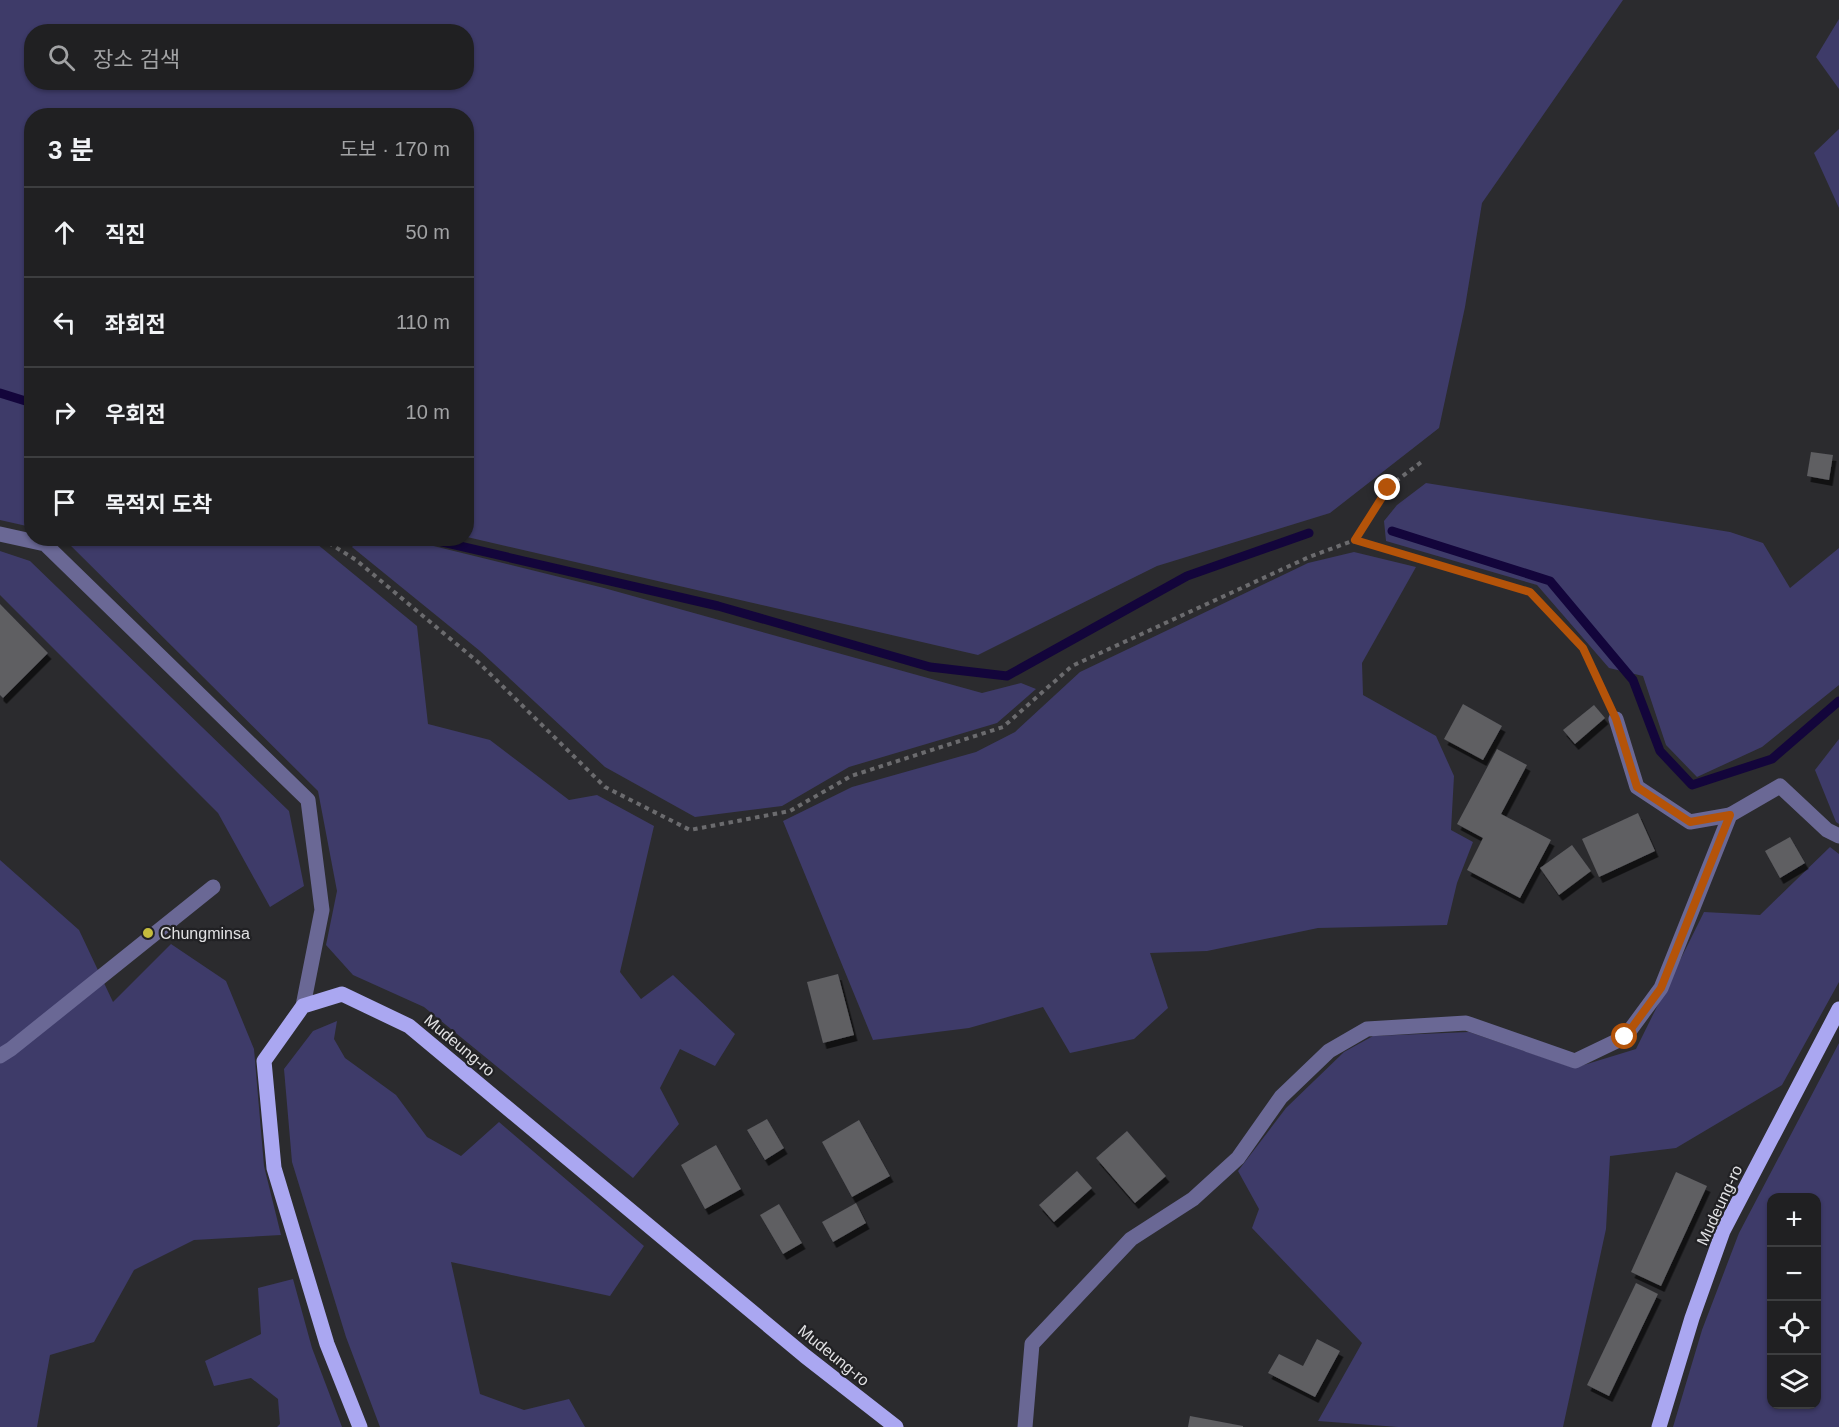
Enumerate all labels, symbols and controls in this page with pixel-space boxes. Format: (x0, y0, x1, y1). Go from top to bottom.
search box (24, 24, 474, 90)
icon: search (45, 41, 78, 74)
text: 장소 검색 (93, 47, 180, 72)
text: 3 분 (48, 135, 94, 165)
text: 도보 · 170 m (340, 138, 450, 160)
icon: ahead (48, 216, 81, 249)
text: 50 m (406, 221, 450, 243)
text: 직진 (105, 222, 145, 247)
icon: left (48, 306, 81, 339)
text: 110 m (396, 311, 450, 333)
text: 좌회전 (105, 312, 166, 337)
icon: right (48, 396, 81, 429)
text: 10 m (406, 401, 450, 423)
text: 우회전 (105, 402, 166, 427)
route end (1374, 474, 1400, 500)
icon: arrive (48, 486, 81, 519)
text: 목적지 도착 (105, 492, 212, 517)
place label: Chungminsa (160, 925, 250, 942)
marker: Chungminsa (141, 926, 155, 940)
street label: Mudeung-ro (421, 1011, 498, 1080)
route start (1611, 1023, 1637, 1049)
street label: Mudeung-ro (1694, 1162, 1745, 1248)
map controls (1767, 1193, 1821, 1409)
button: + (1767, 1193, 1821, 1247)
button: − (1767, 1247, 1821, 1301)
button: locate (1767, 1301, 1821, 1355)
street label: Mudeung-ro (795, 1322, 873, 1389)
button: layers (1767, 1355, 1821, 1409)

